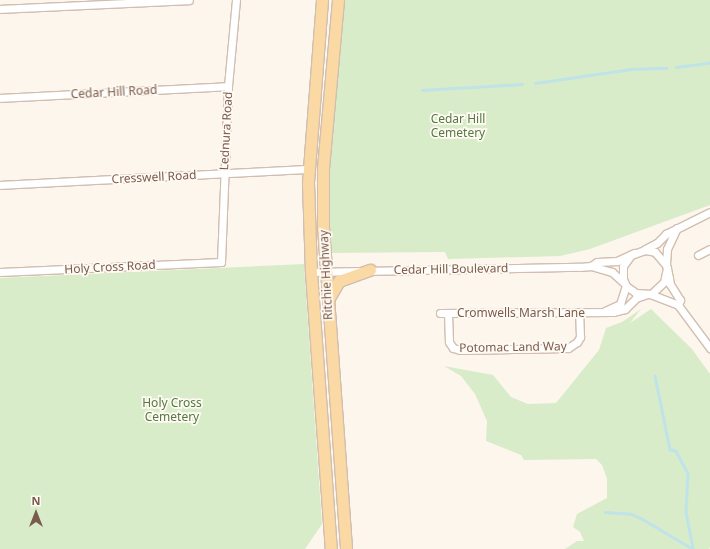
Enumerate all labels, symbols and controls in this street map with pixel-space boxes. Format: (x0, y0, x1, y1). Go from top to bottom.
street label: Cedar Hill Road (70, 83, 158, 101)
street label: Lednura Road (217, 91, 235, 171)
park label: Cedar Hill Cemetery (431, 112, 485, 140)
street label: Cresswell Road (111, 168, 197, 186)
street label: Ritchie Highway (316, 230, 336, 320)
street label: Holy Cross Road (64, 257, 156, 277)
street label: Cedar Hill Boulevard (393, 261, 509, 277)
street label: Cromwells Marsh Lane (457, 306, 585, 320)
street label: Potomac Land Way (459, 339, 567, 355)
park label: Holy Cross Cemetery (142, 396, 202, 424)
north arrow (16, 493, 56, 533)
text: N (32, 493, 40, 508)

